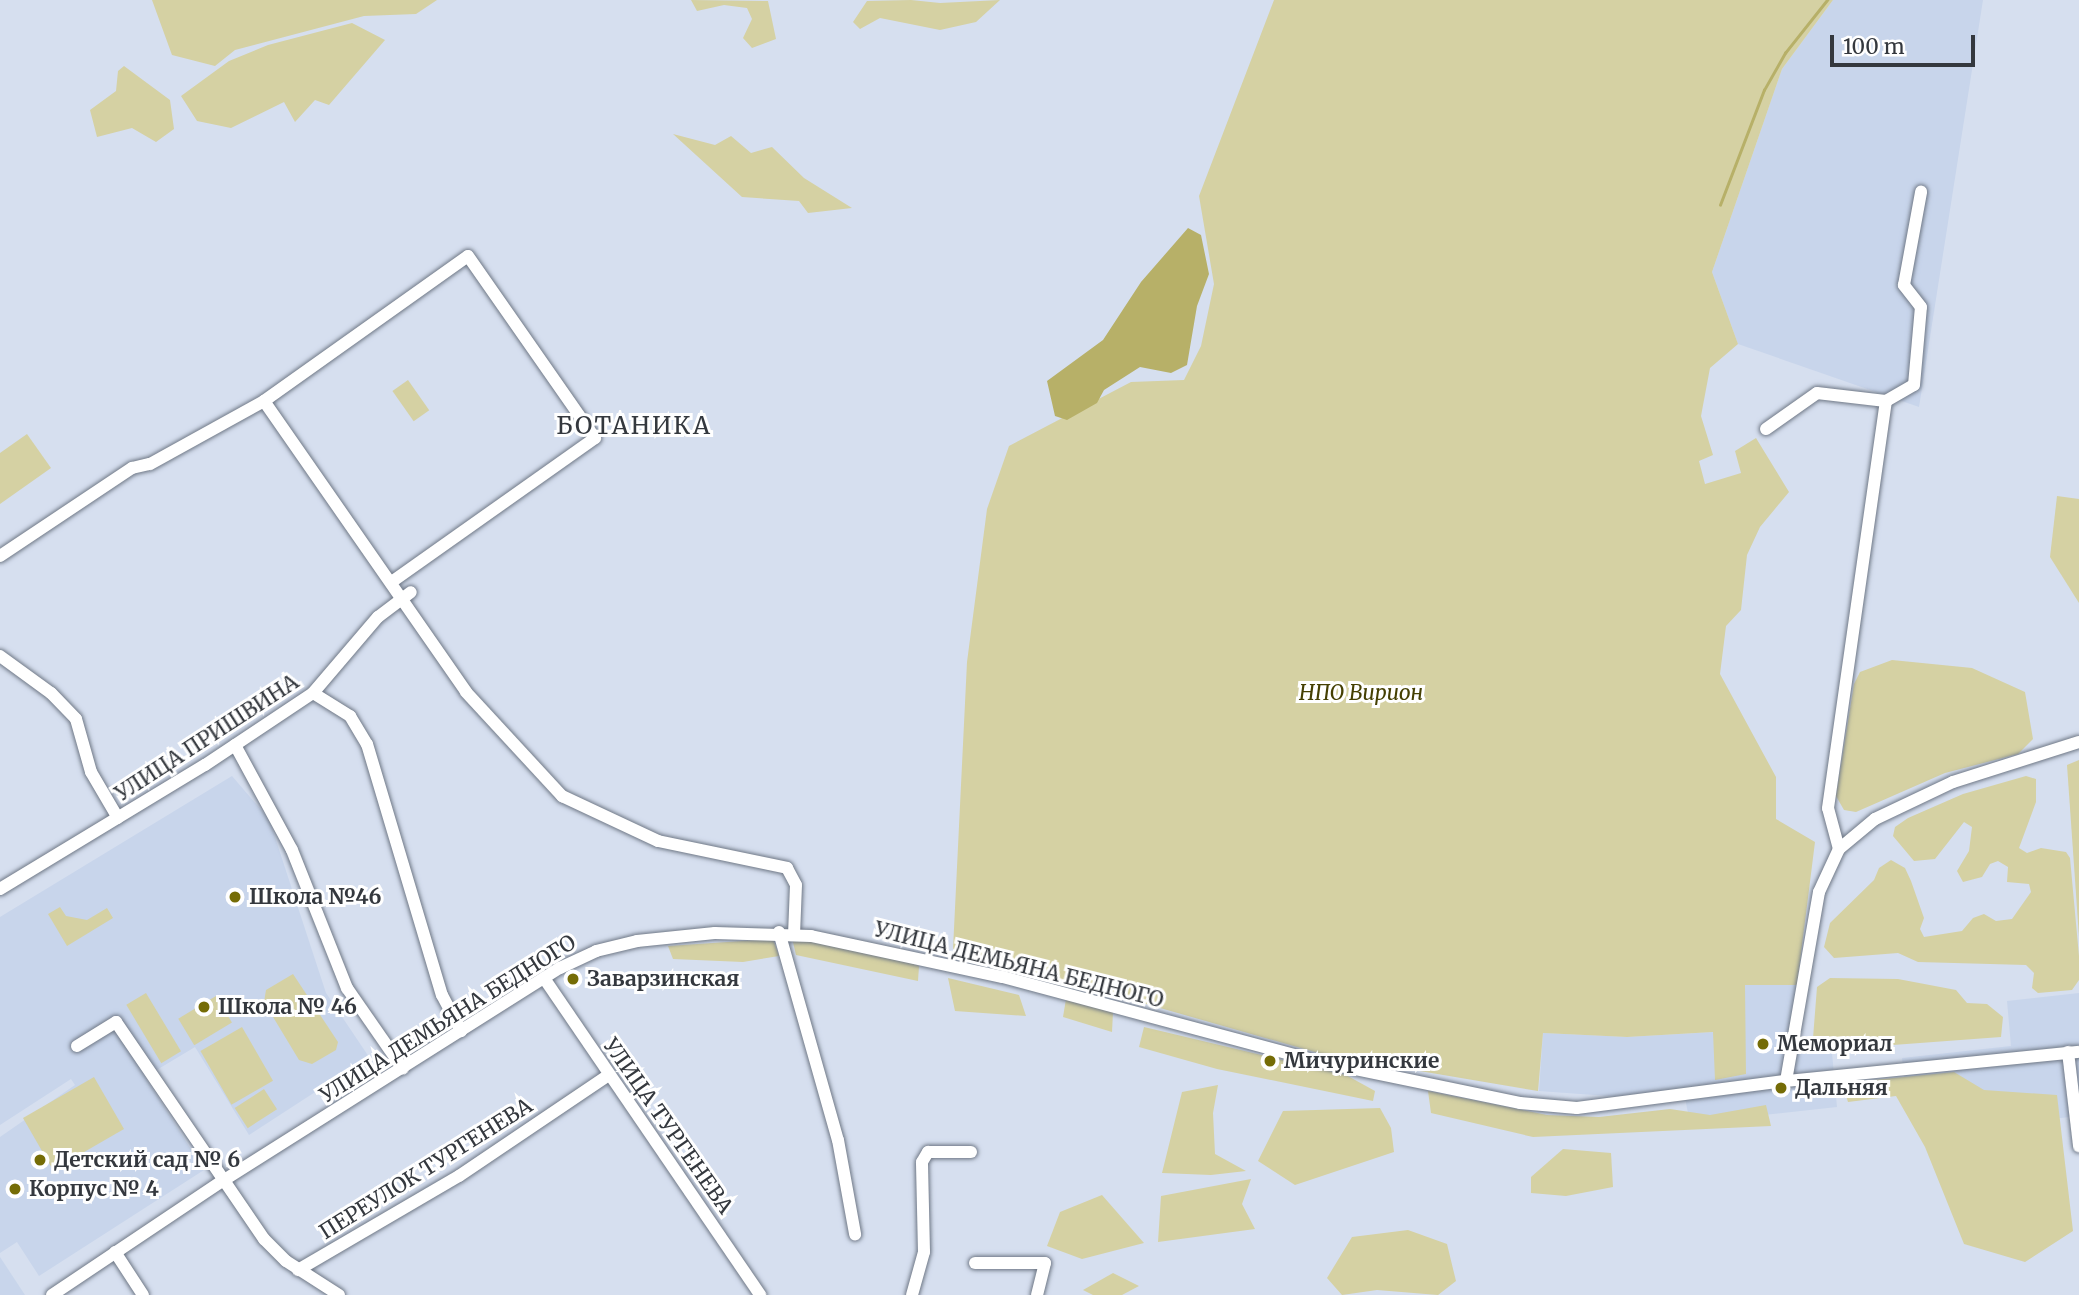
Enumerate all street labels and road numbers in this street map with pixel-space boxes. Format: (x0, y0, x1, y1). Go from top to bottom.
street label: УЛИЦА ПРИШВИНА (111, 669, 303, 807)
street label: УЛИЦА ДЕМЬЯНА БЕДНОГО (872, 917, 1166, 1013)
street label: УЛИЦА ДЕМЬЯНА БЕДНОГО (315, 930, 581, 1108)
street label: УЛИЦА ТУРГЕНЕВА (598, 1033, 738, 1219)
street label: ПЕРЕУЛОК ТУРГЕНЕВА (315, 1093, 537, 1245)

